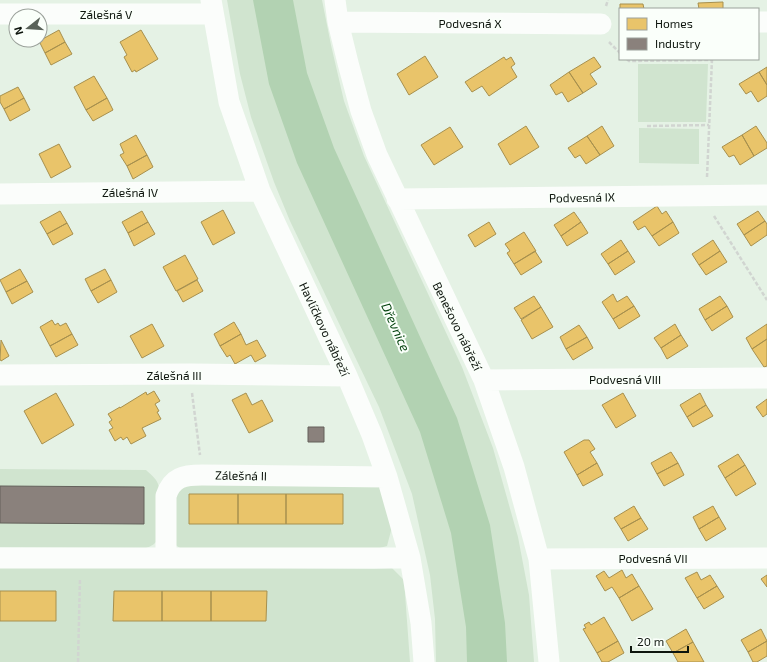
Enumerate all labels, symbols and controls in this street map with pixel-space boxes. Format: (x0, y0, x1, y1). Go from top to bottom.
street label: Zálešná V (80, 7, 133, 21)
north arrow (8, 8, 48, 48)
legend (619, 8, 759, 60)
street label: Podvesná X (438, 16, 502, 30)
text: Homes (655, 16, 693, 30)
text: N (11, 25, 25, 37)
text: Industry (655, 36, 701, 50)
street label: Zálešná IV (102, 185, 159, 199)
street label: Podvesná IX (549, 189, 616, 205)
street label: Havlíčkovo nábřeží (297, 280, 353, 379)
street label: Benešovo nábřeží (431, 280, 486, 373)
water label: Dřevnice (378, 300, 414, 354)
street label: Zálešná III (146, 368, 202, 382)
street label: Podvesná VIII (589, 372, 661, 386)
street label: Zálešná II (215, 468, 267, 482)
street label: Podvesná VII (618, 551, 688, 565)
scale bar (631, 628, 688, 654)
text: 20 m (637, 634, 664, 648)

